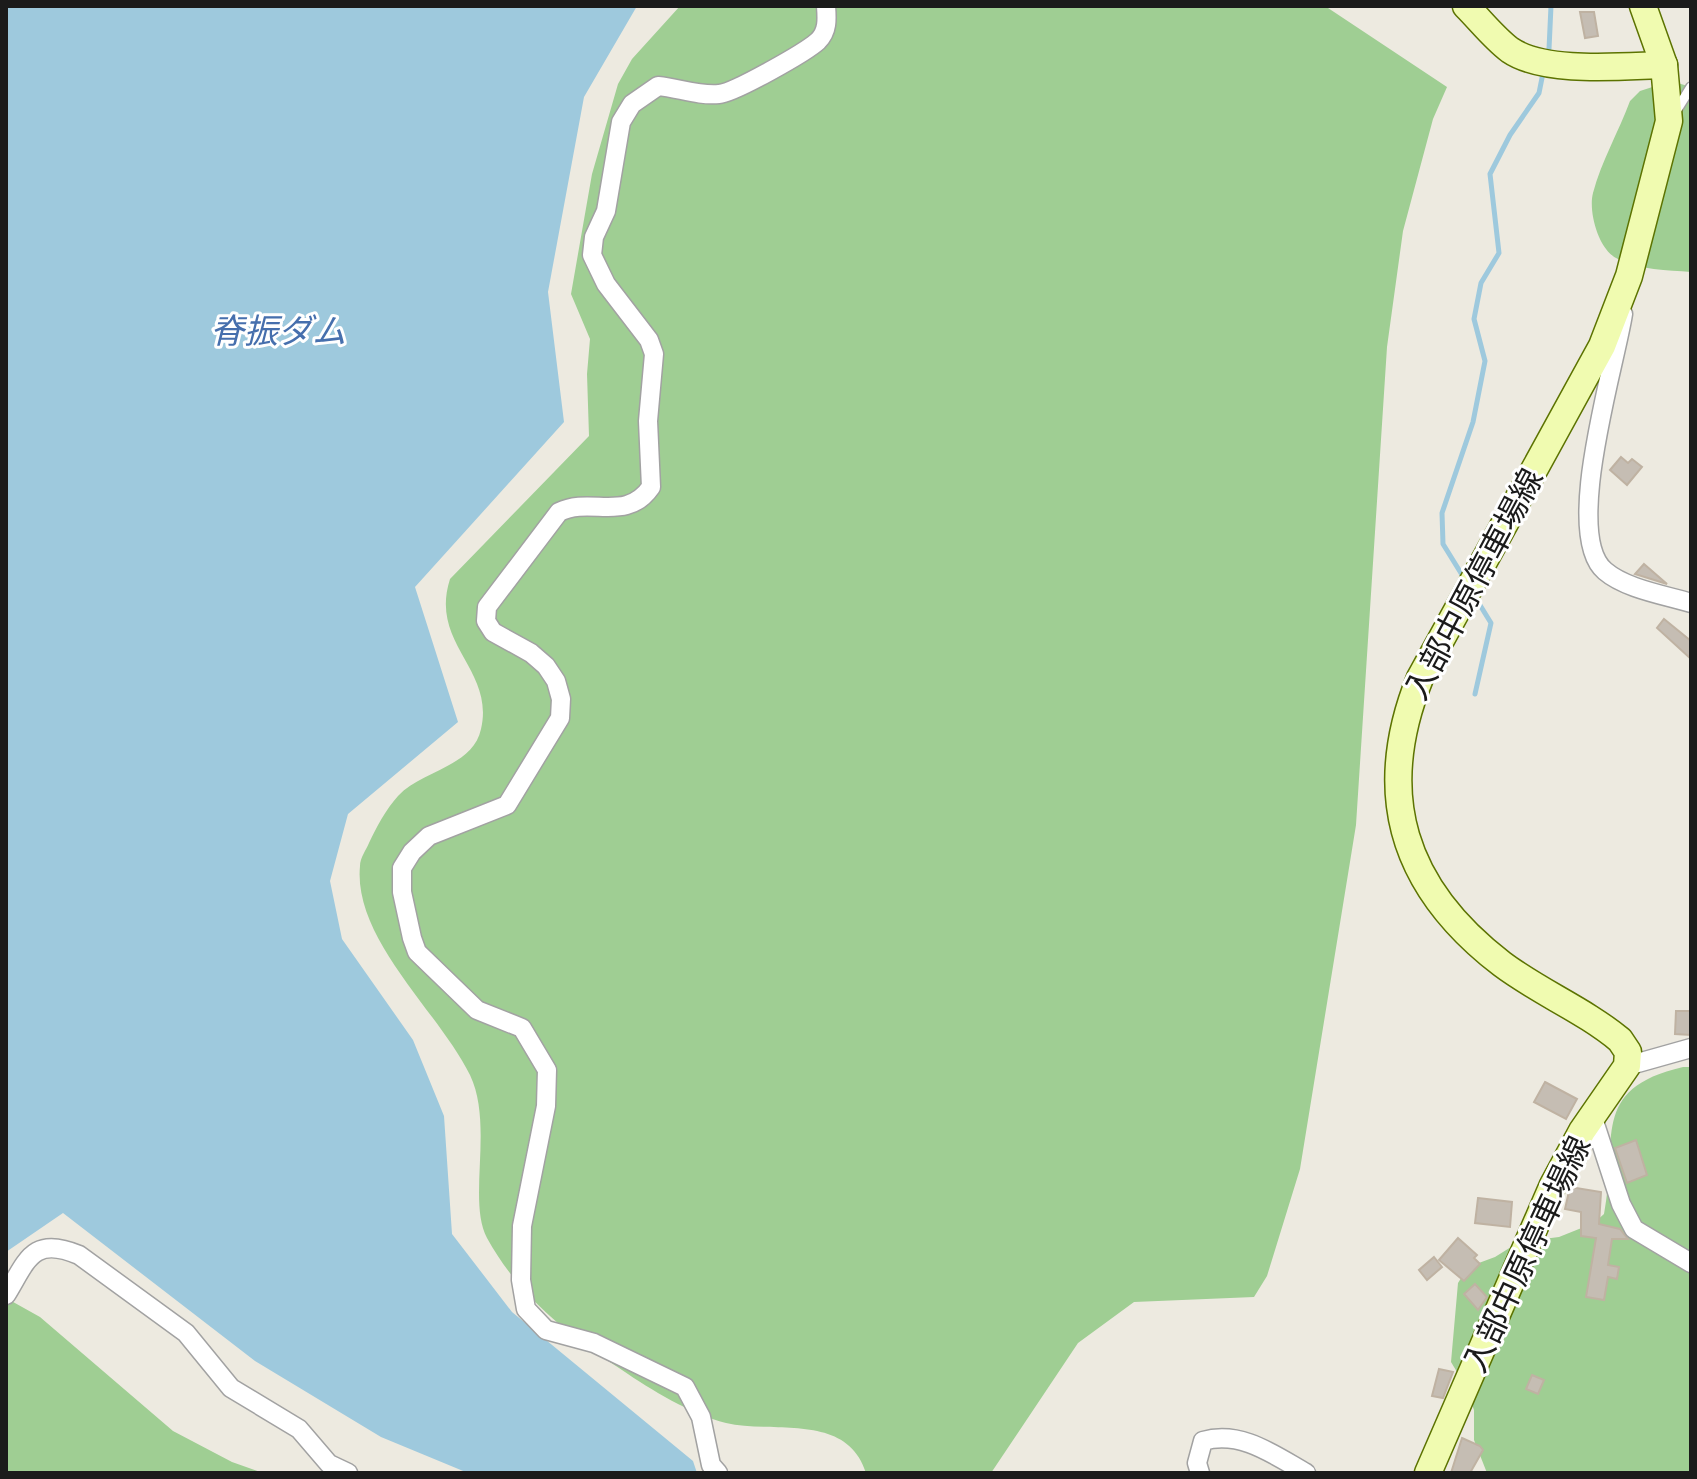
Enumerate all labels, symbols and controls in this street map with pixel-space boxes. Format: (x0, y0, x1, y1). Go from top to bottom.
water label: 脊振ダム (210, 307, 346, 356)
street label: 入部中原停車場線 (1394, 460, 1554, 708)
street label: 入部中原停車場線 (1452, 1128, 1602, 1380)

